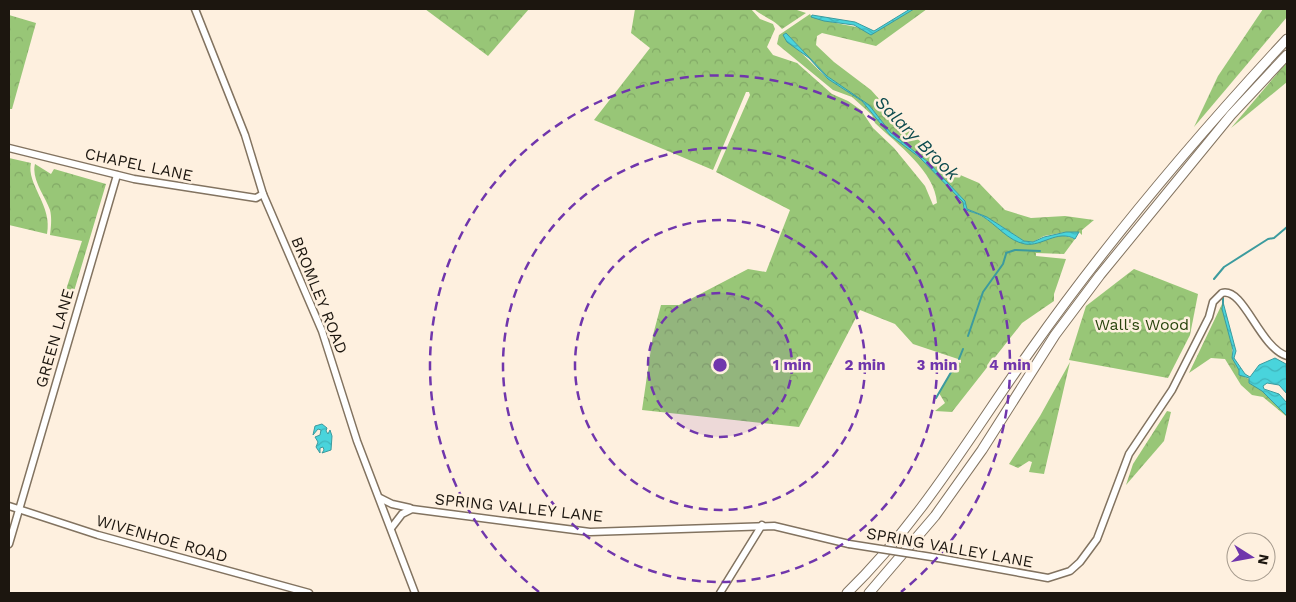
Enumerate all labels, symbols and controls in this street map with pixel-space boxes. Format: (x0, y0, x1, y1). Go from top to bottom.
water label: Salary Brook (871, 91, 965, 185)
street label: CHAPEL LANE (83, 144, 195, 185)
street label: BROMLEY ROAD (287, 234, 352, 357)
street label: GREEN LANE (31, 287, 78, 390)
park label: Wall's Wood (1095, 315, 1189, 334)
centre of rings (711, 356, 729, 374)
text: 1 min (773, 356, 811, 374)
text: 2 min (844, 356, 886, 374)
text: 3 min (917, 356, 957, 374)
text: 4 min (989, 356, 1031, 374)
street label: SPRING VALLEY LANE (434, 489, 604, 526)
street label: WIVENHOE ROAD (94, 511, 230, 566)
street label: SPRING VALLEY LANE (865, 523, 1035, 572)
north arrow (1226, 532, 1276, 582)
text: N (1255, 553, 1273, 566)

